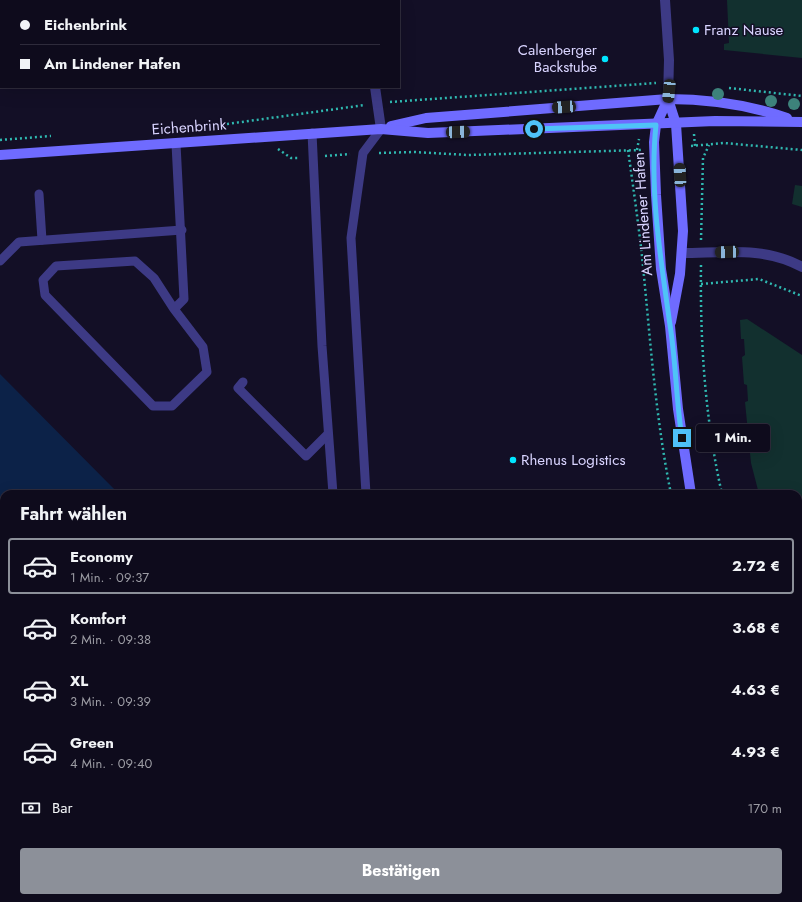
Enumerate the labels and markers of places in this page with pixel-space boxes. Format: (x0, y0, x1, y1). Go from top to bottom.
place label: Franz Nause (704, 19, 784, 41)
marker: Franz Nause (691, 25, 701, 35)
place label: Calenberger Backstube (518, 39, 598, 78)
marker: Calenberger Backstube (600, 54, 610, 64)
place label: Rhenus Logistics (521, 449, 625, 471)
marker: Rhenus Logistics (508, 455, 518, 465)

